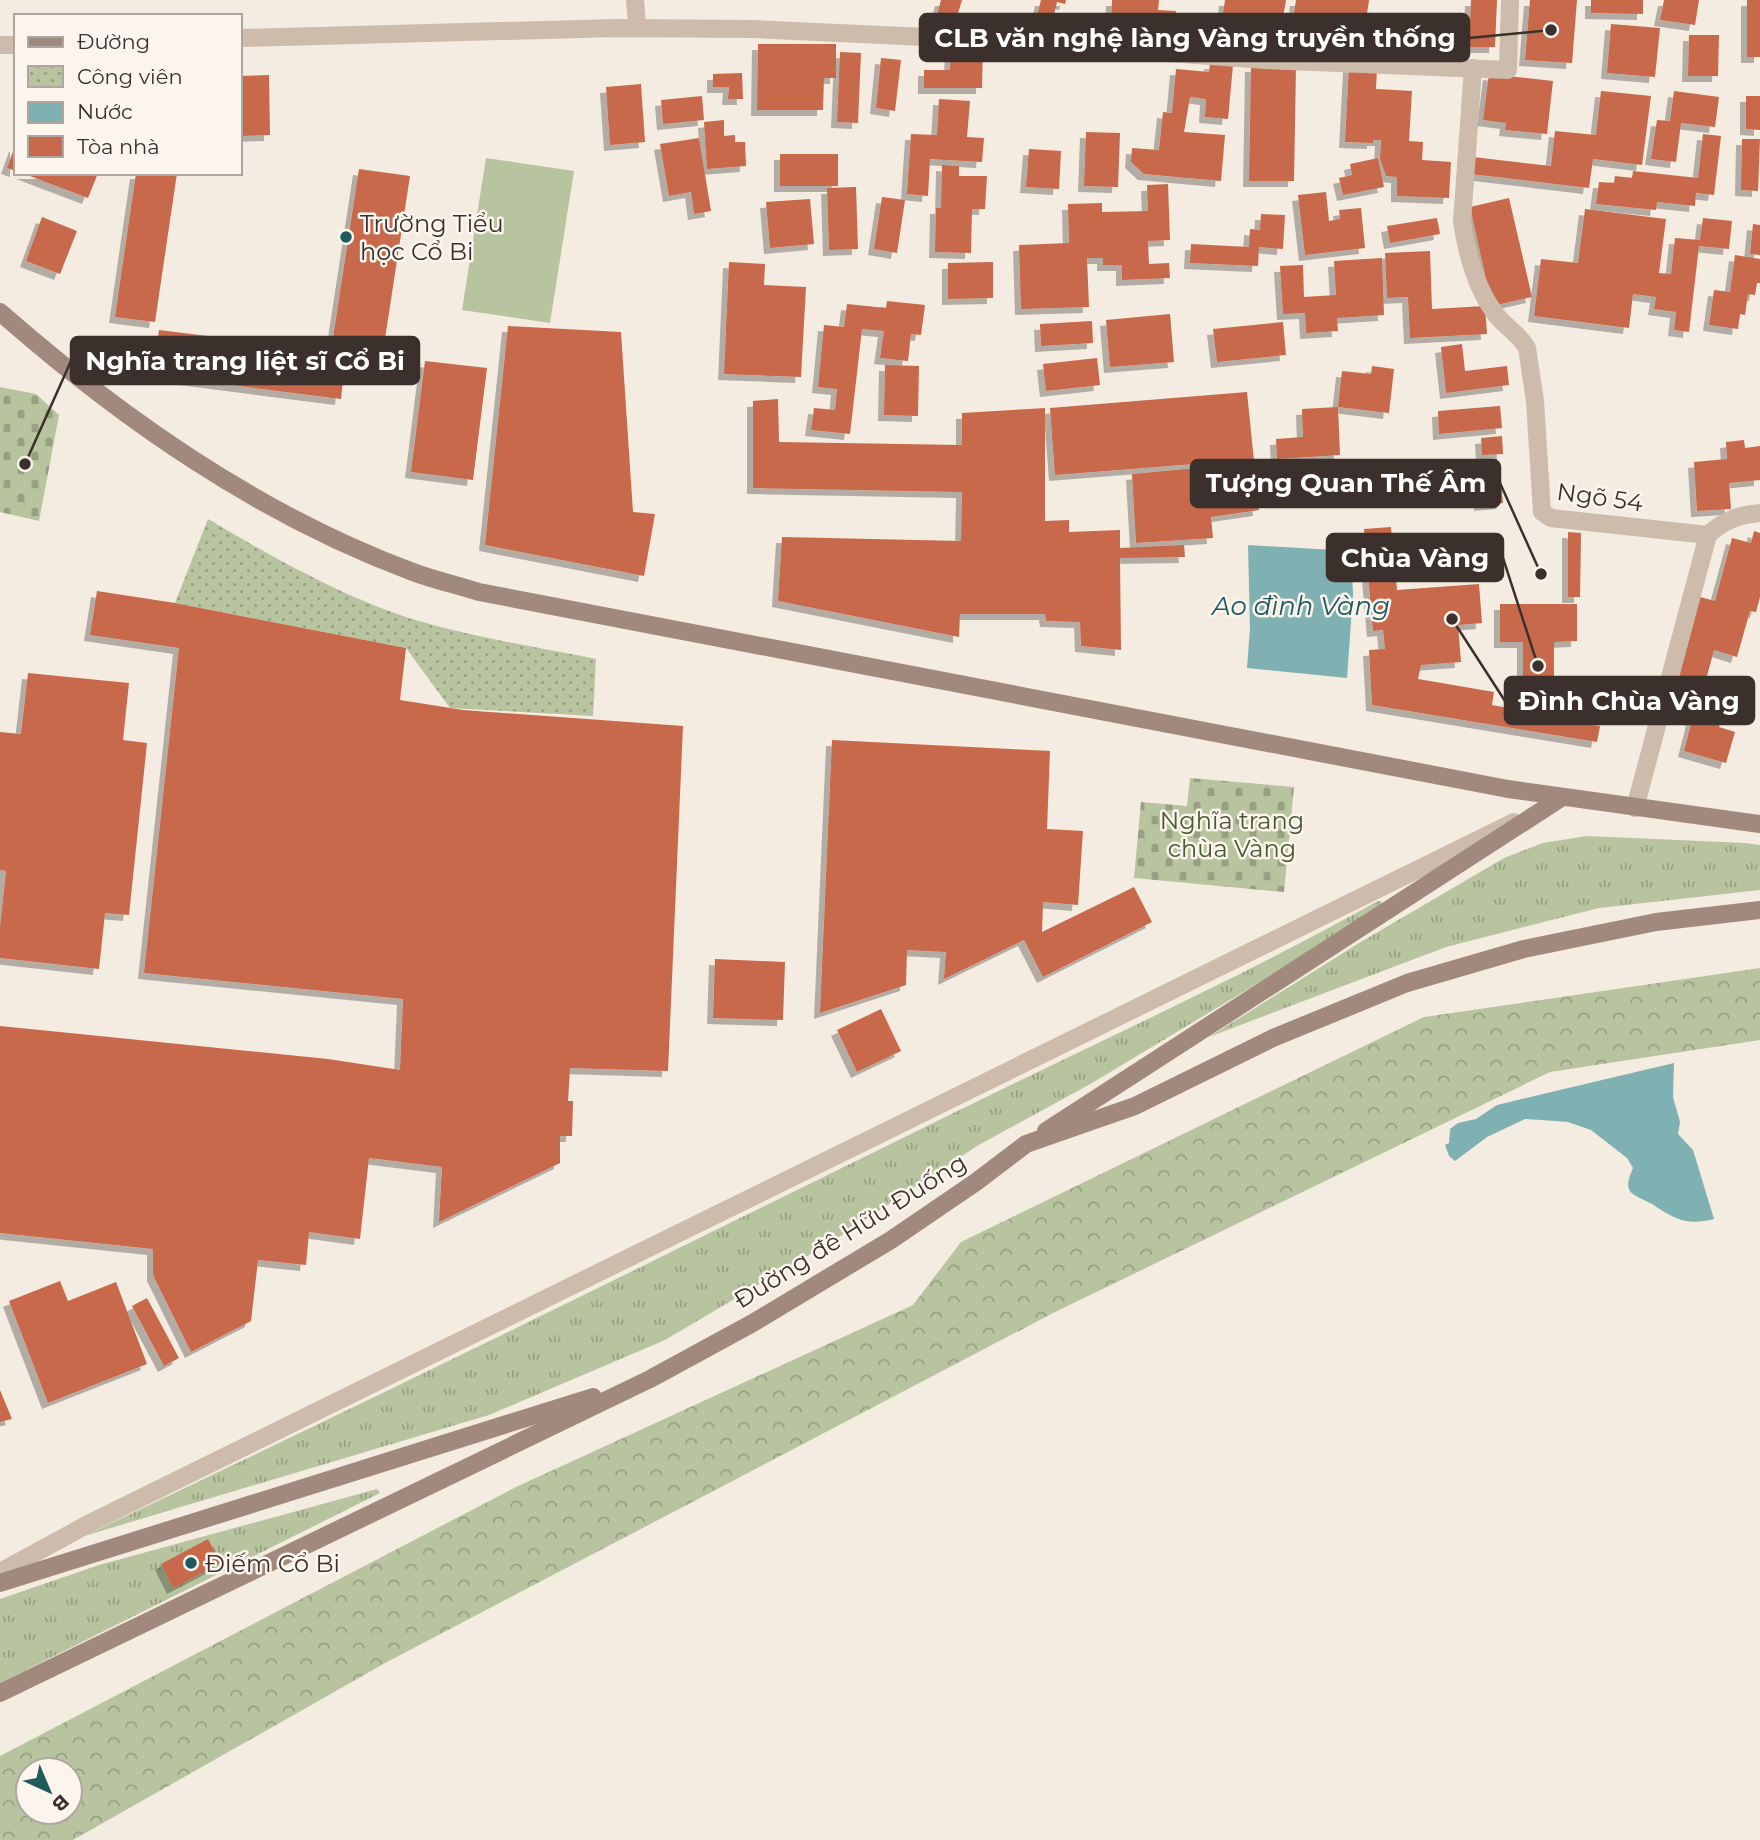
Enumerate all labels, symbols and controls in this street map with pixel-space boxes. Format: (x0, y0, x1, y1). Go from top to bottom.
legend (14, 14, 242, 175)
callout: CLB văn nghệ làng Vàng truyền thống (920, 14, 1469, 61)
text: CLB văn nghệ làng Vàng truyền thống (934, 22, 1456, 54)
text: Đường (77, 29, 150, 54)
text: Công viên (77, 64, 183, 89)
text: Nước (77, 99, 133, 124)
text: Tòa nhà (77, 134, 160, 159)
place label: Trường Tiểu học Cổ Bi (360, 209, 504, 266)
marker: Trường Tiểu học Cổ Bi (338, 229, 354, 245)
callout: Nghĩa trang liệt sĩ Cổ Bi (71, 337, 419, 384)
text: Nghĩa trang liệt sĩ Cổ Bi (85, 345, 405, 377)
callout: Tượng Quan Thế Âm (1191, 460, 1500, 507)
text: Tượng Quan Thế Âm (1206, 467, 1486, 499)
street label: Ngõ 54 (1555, 477, 1645, 517)
callout: Chùa Vàng (1327, 534, 1503, 581)
text: Chùa Vàng (1341, 542, 1489, 574)
water label: Ao đình Vàng (1210, 590, 1390, 622)
callout: Đình Chùa Vàng (1505, 677, 1754, 724)
text: Đình Chùa Vàng (1518, 685, 1740, 717)
park label: Nghĩa trang chùa Vàng (1160, 806, 1304, 863)
street label: Đường đê Hữu Đuống (728, 1148, 972, 1314)
place label: Điếm Cổ Bi (205, 1549, 340, 1578)
marker: Điếm Cổ Bi (183, 1555, 199, 1571)
north arrow (14, 1756, 84, 1826)
text: B (47, 1790, 74, 1816)

